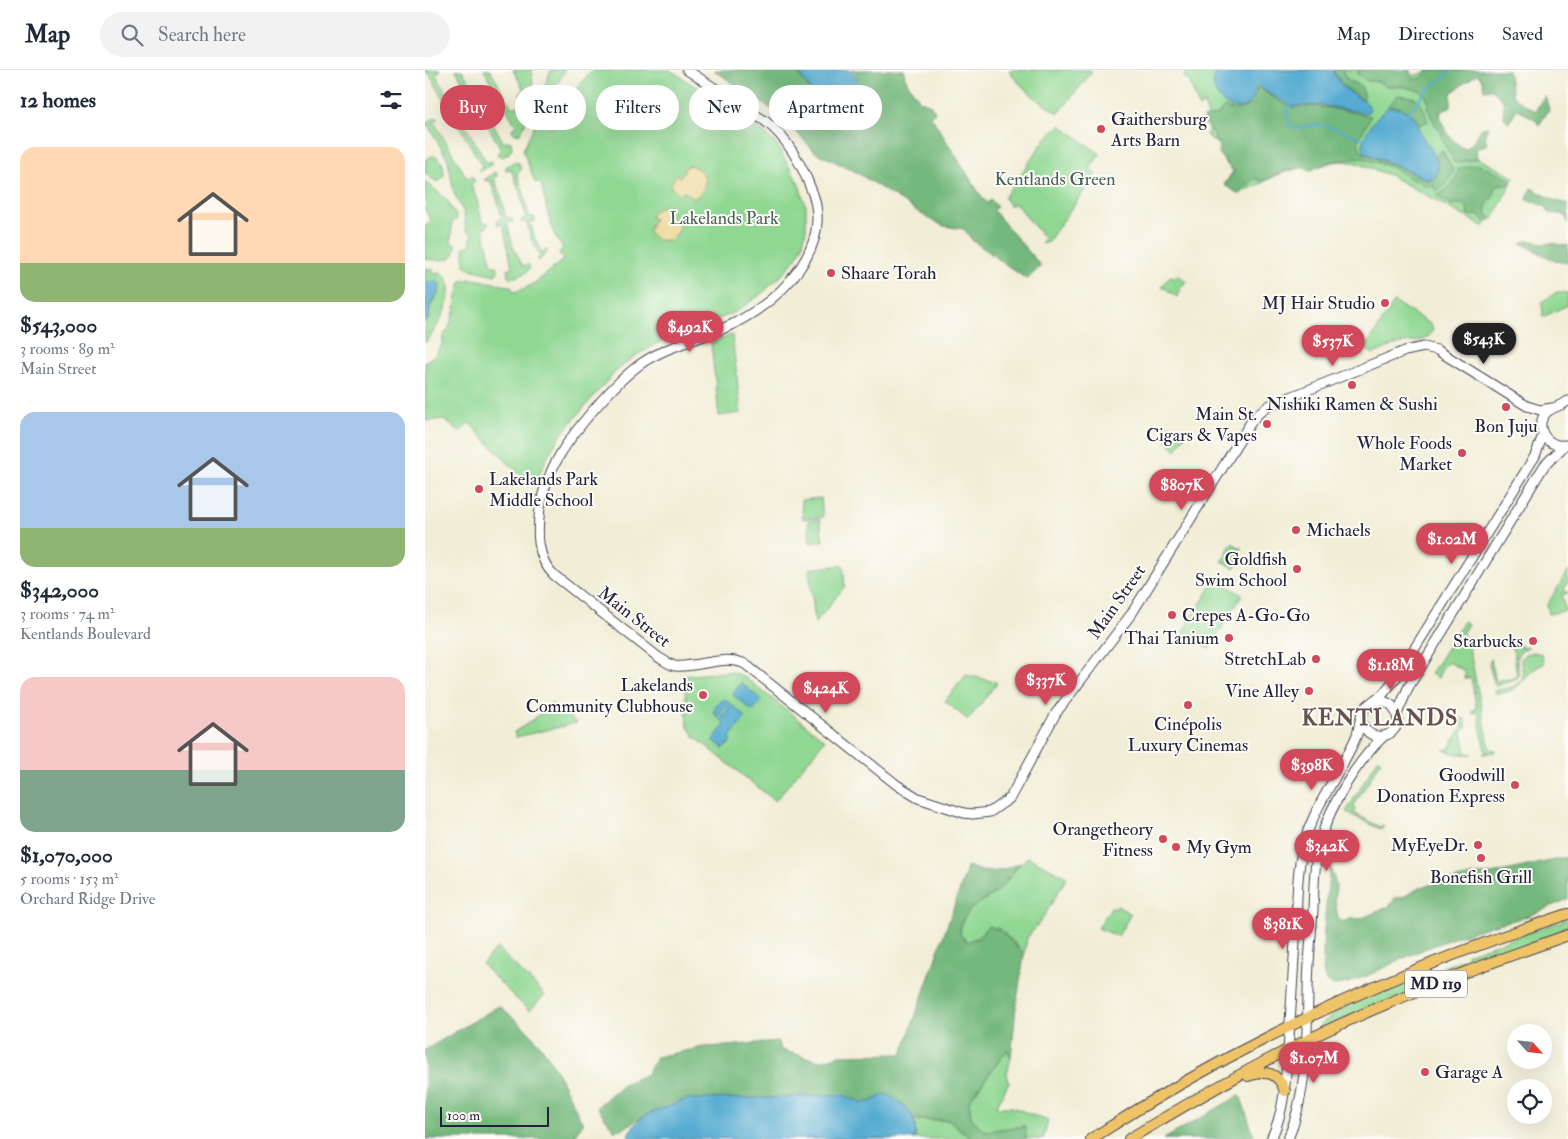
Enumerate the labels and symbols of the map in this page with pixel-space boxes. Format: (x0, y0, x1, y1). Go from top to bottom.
place label: Gaithersburg Arts Barn (1110, 108, 1209, 152)
marker: Gaithersburg Arts Barn (1095, 123, 1107, 135)
park label: Kentlands Green (994, 168, 1116, 191)
park label: Lakelands Park (669, 207, 779, 230)
place label: Shaare Torah (841, 262, 937, 285)
marker: Shaare Torah (825, 267, 837, 279)
place label: MJ Hair Studio (1262, 292, 1375, 315)
marker: MJ Hair Studio (1379, 297, 1391, 309)
pin: $492K (655, 310, 725, 353)
pin: $543K (1449, 322, 1519, 365)
pin: $537K (1298, 324, 1368, 367)
marker: Nishiki Ramen & Sushi (1346, 379, 1358, 391)
place label: Nishiki Ramen & Sushi (1266, 393, 1438, 416)
marker: Bon Juju (1500, 401, 1512, 413)
place label: Main St. Cigars & Vapes (1146, 403, 1257, 447)
place label: Bon Juju (1474, 415, 1538, 438)
marker: Main St. Cigars & Vapes (1261, 418, 1273, 430)
place label: Whole Foods Market (1355, 432, 1452, 476)
marker: Whole Foods Market (1456, 447, 1468, 459)
place label: Lakelands Park Middle School (489, 468, 599, 512)
pin: $807K (1147, 468, 1217, 511)
marker: Lakelands Park Middle School (473, 483, 485, 495)
place label: Michaels (1306, 519, 1371, 542)
pin: $1.02M (1411, 522, 1493, 565)
marker: Michaels (1290, 524, 1302, 536)
place label: Goldfish Swim School (1195, 548, 1288, 592)
street label: Main Street (1083, 560, 1151, 644)
marker: Goldfish Swim School (1291, 563, 1303, 575)
street label: Main Street (593, 581, 675, 653)
place label: Crepes A-Go-Go (1182, 604, 1310, 627)
marker: Crepes A-Go-Go (1166, 609, 1178, 621)
place label: Thai Tanium (1124, 627, 1219, 650)
place label: Starbucks (1453, 630, 1523, 653)
marker: Thai Tanium (1223, 632, 1235, 644)
marker: Starbucks (1527, 635, 1539, 647)
place label: StretchLab (1224, 648, 1306, 671)
pin: $1.18M (1350, 648, 1432, 691)
marker: StretchLab (1310, 653, 1322, 665)
pin: $337K (1011, 664, 1081, 706)
pin: $424K (791, 672, 861, 714)
place label: Lakelands Community Clubhouse (526, 674, 693, 718)
place label: Vine Alley (1225, 680, 1300, 703)
marker: Vine Alley (1303, 685, 1315, 697)
marker: Lakelands Community Clubhouse (697, 689, 709, 701)
marker: Cinépolis Luxury Cinemas (1182, 699, 1194, 711)
district label: KENTLANDS (1302, 704, 1458, 732)
place label: Cinépolis Luxury Cinemas (1128, 713, 1248, 757)
pin: $398K (1277, 748, 1347, 791)
place label: Goodwill Donation Express (1376, 764, 1505, 808)
marker: Goodwill Donation Express (1509, 779, 1521, 791)
place label: Orangetheory Fitness (1052, 818, 1154, 862)
pin: $342K (1292, 830, 1362, 872)
marker: Orangetheory Fitness (1157, 833, 1169, 845)
place label: MyEyeDr. (1391, 834, 1468, 857)
place label: My Gym (1186, 836, 1252, 859)
marker: MyEyeDr. (1472, 839, 1484, 851)
marker: My Gym (1170, 841, 1182, 853)
marker: Bonefish Grill (1475, 852, 1487, 864)
place label: Bonefish Grill (1430, 866, 1533, 889)
pin: $381K (1248, 908, 1318, 950)
road number: MD 119 (1405, 971, 1467, 998)
north arrow (1507, 1024, 1553, 1069)
pin: $1.07M (1273, 1042, 1355, 1084)
place label: Garage A (1435, 1061, 1504, 1084)
marker: Garage A (1419, 1066, 1431, 1078)
scale bar (440, 1104, 549, 1127)

